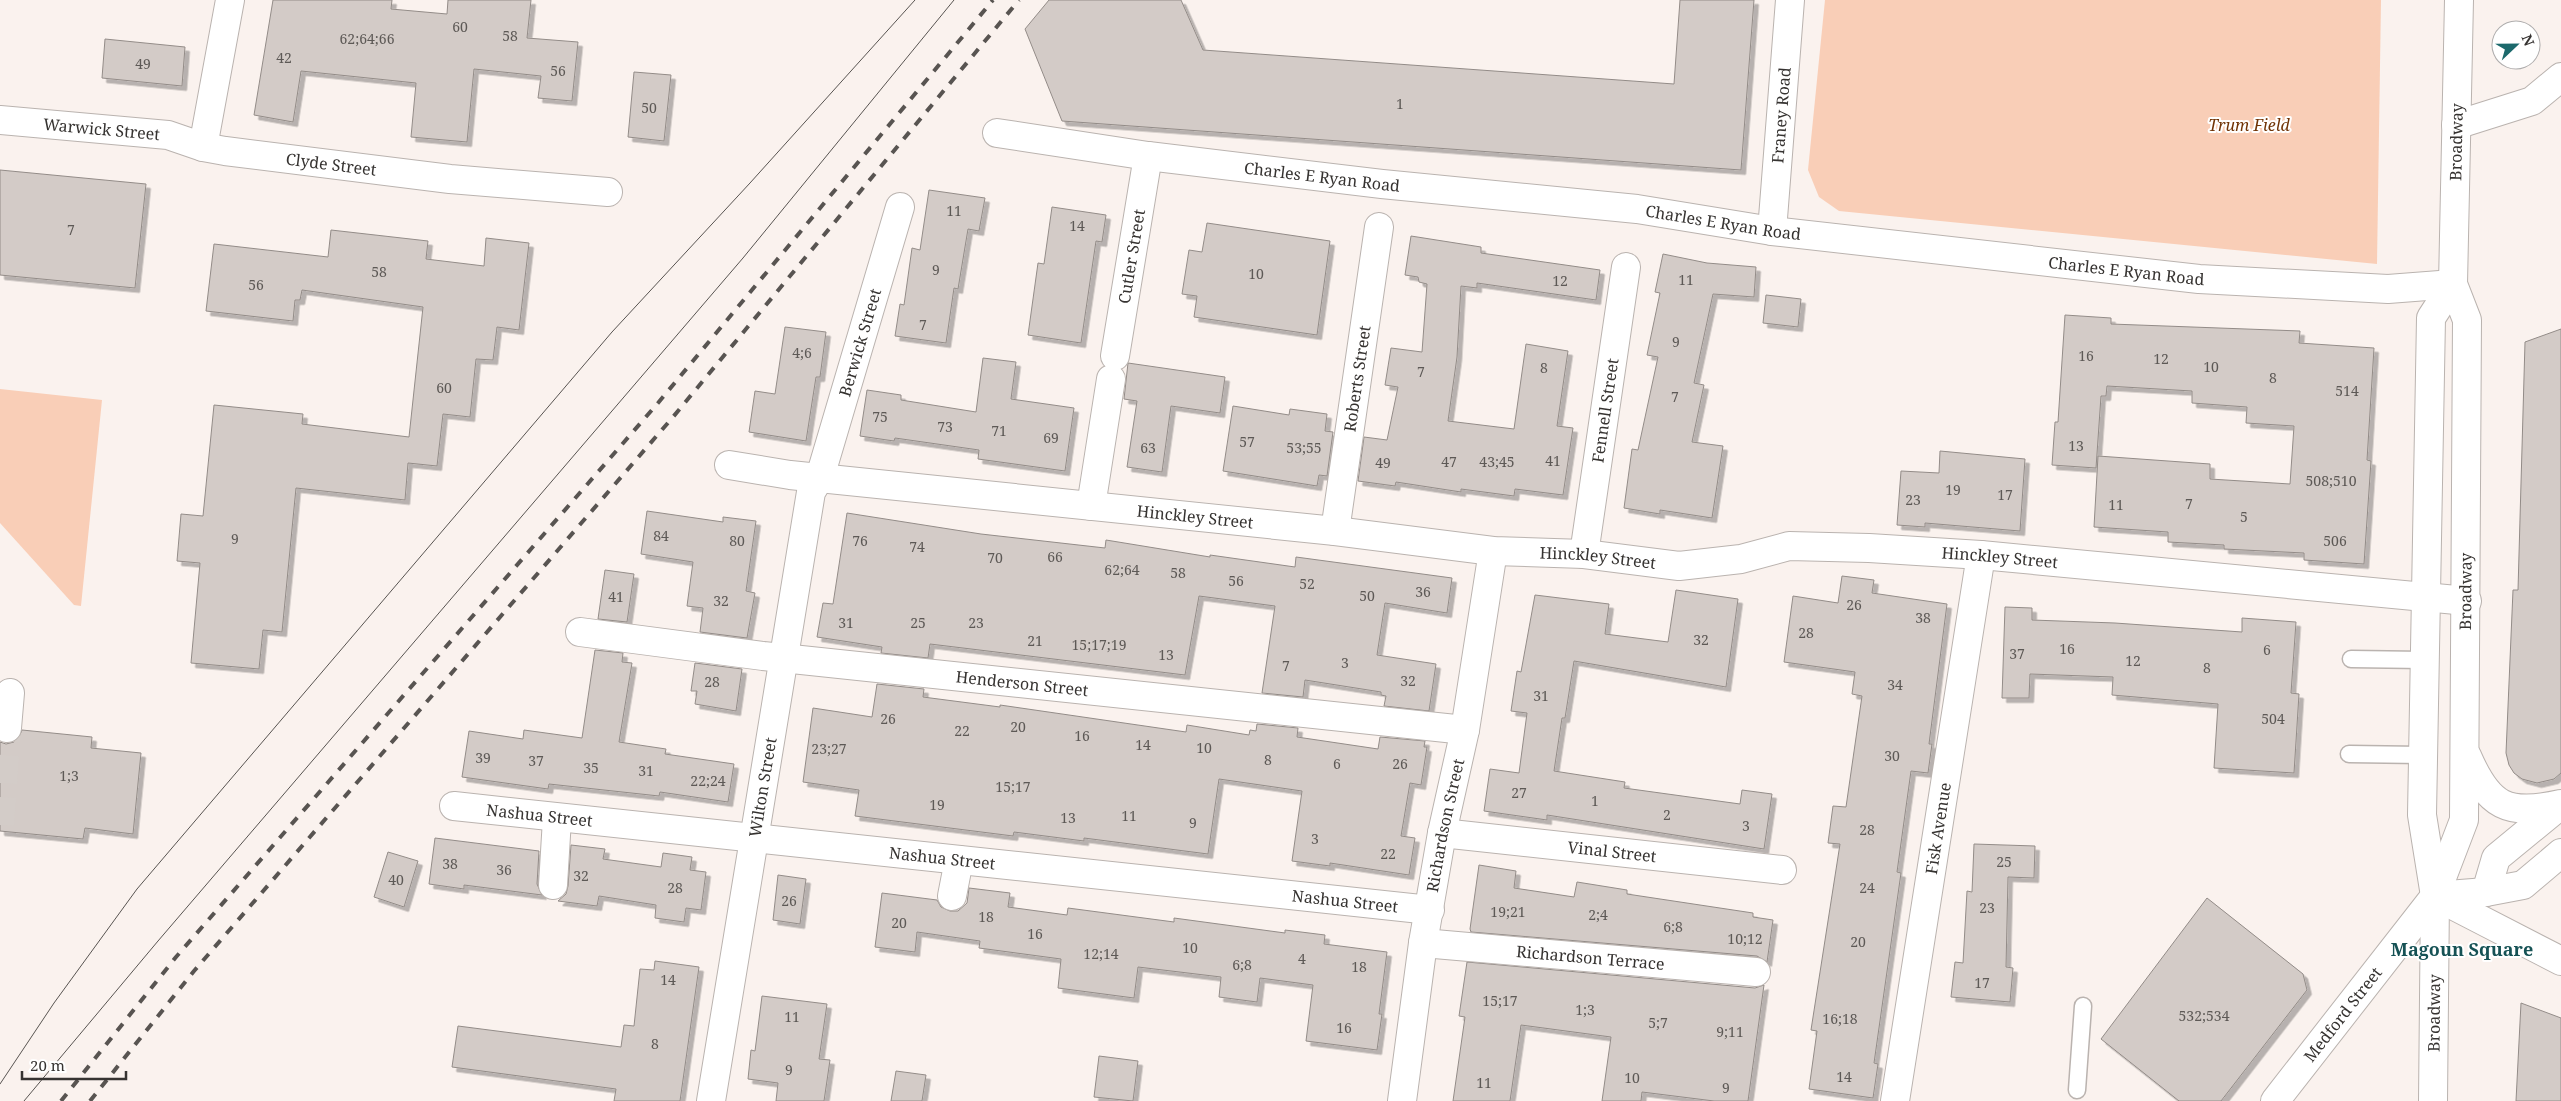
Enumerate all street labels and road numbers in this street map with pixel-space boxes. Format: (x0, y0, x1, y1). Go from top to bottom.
street label: Franey Road (1766, 66, 1796, 164)
street label: Broadway (2444, 102, 2468, 181)
street label: Warwick Street (42, 113, 161, 145)
street label: Clyde Street (285, 148, 378, 181)
street label: Charles E Ryan Road (1243, 157, 1401, 197)
street label: Charles E Ryan Road (1644, 200, 1802, 245)
street label: Cutler Street (1113, 207, 1150, 305)
street label: Charles E Ryan Road (2047, 251, 2205, 290)
street label: Berwick Street (833, 285, 886, 399)
street label: Roberts Street (1338, 324, 1376, 433)
street label: Fennell Street (1586, 356, 1624, 464)
street label: Hinckley Street (1136, 500, 1255, 534)
street label: Hinckley Street (1539, 542, 1658, 574)
street label: Hinckley Street (1941, 542, 2059, 573)
street label: Broadway (2454, 552, 2477, 630)
street label: Henderson Street (955, 665, 1090, 701)
street label: Wilton Street (743, 735, 782, 839)
street label: Richardson Street (1421, 756, 1469, 894)
street label: Fisk Avenue (1920, 781, 1956, 876)
street label: Nashua Street (485, 799, 594, 832)
street label: Vinal Street (1567, 836, 1658, 867)
street label: Nashua Street (888, 841, 997, 875)
street label: Nashua Street (1291, 884, 1400, 918)
street label: Richardson Terrace (1515, 940, 1665, 975)
street label: Medford Street (2299, 962, 2387, 1066)
street label: Broadway (2422, 973, 2445, 1052)

